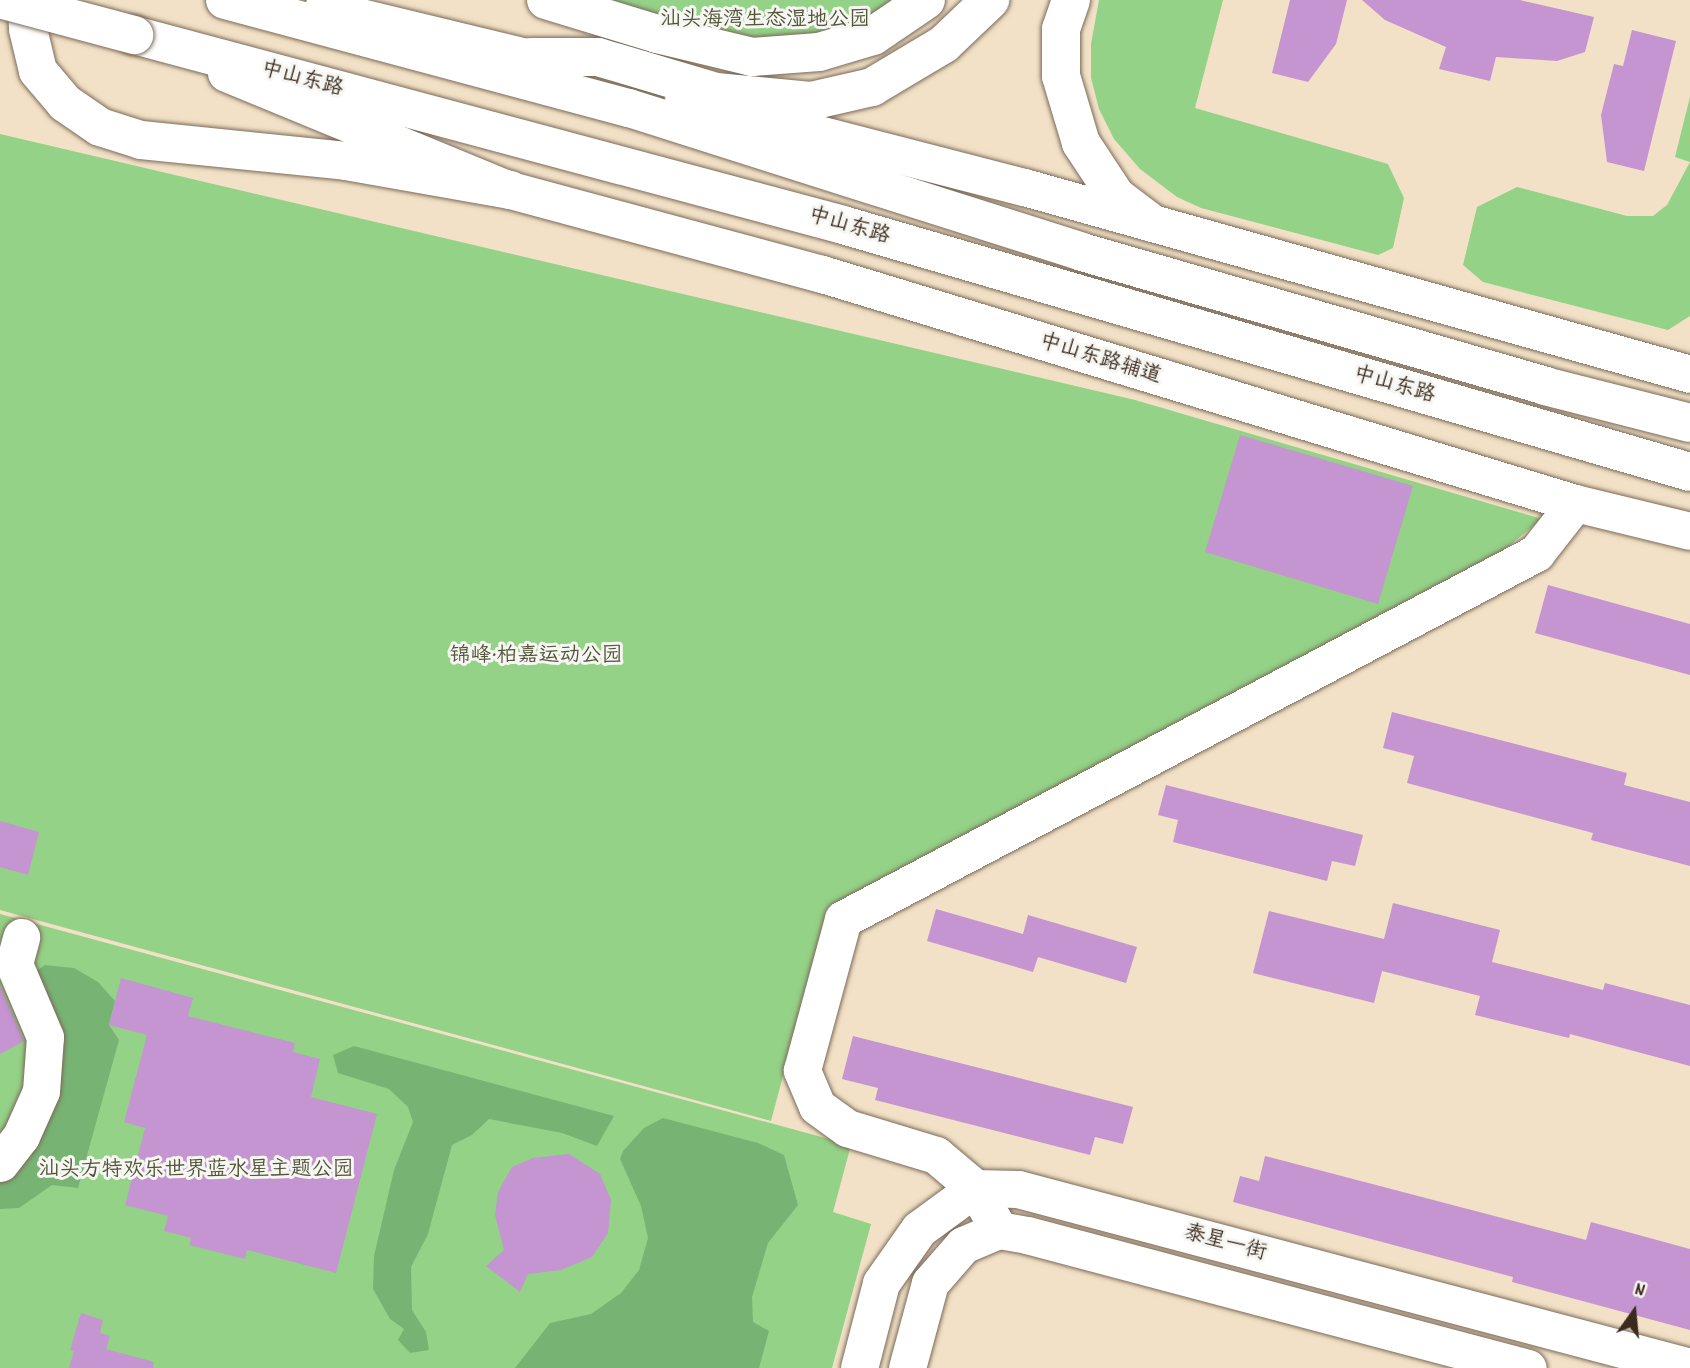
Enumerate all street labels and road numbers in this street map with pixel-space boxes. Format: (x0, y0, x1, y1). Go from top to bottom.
street label: 中山东路 (258, 57, 346, 103)
street label: 中山东路 (805, 203, 893, 251)
street label: 中山东路辅道 (1036, 330, 1164, 390)
street label: 中山东路 (1350, 362, 1438, 410)
street label: 泰星一街 (1181, 1221, 1269, 1267)

